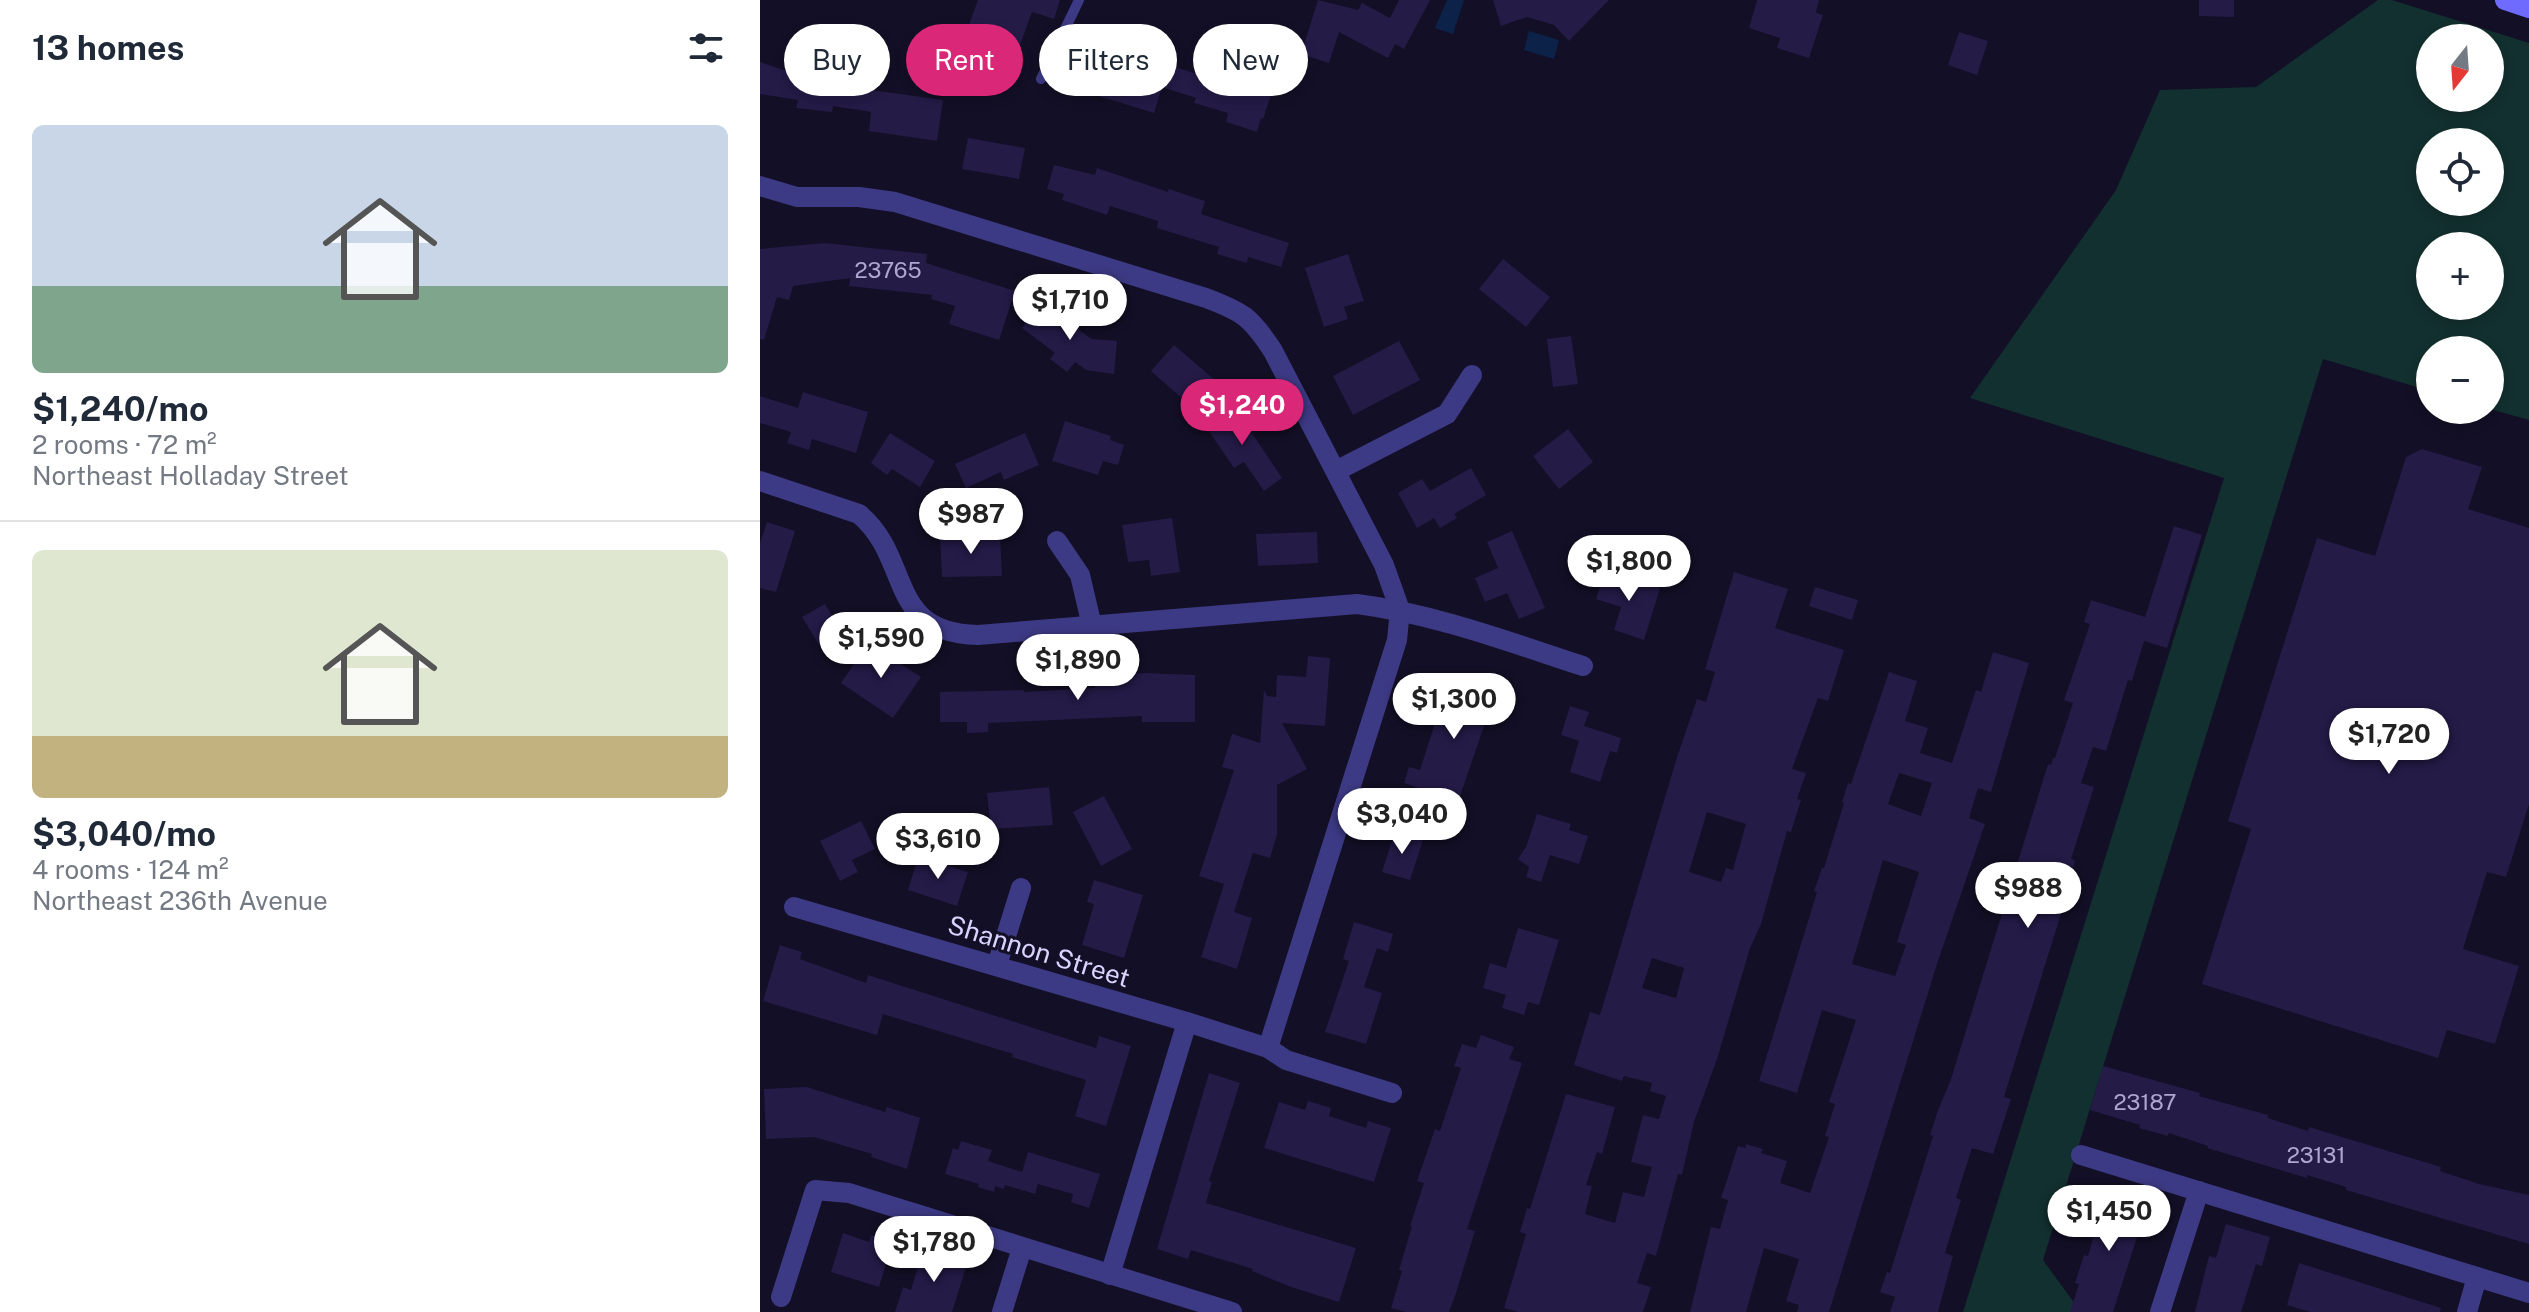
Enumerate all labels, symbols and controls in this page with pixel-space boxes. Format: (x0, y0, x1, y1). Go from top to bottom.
chip: Buy (784, 24, 890, 96)
chip: Rent (906, 24, 1023, 96)
chip: Filters (1039, 24, 1177, 96)
chip: New (1193, 24, 1308, 96)
north arrow (2416, 24, 2504, 112)
map controls (2416, 24, 2504, 424)
icon: filters (684, 26, 728, 70)
text: 13 homes (32, 28, 184, 68)
button: locate (2416, 128, 2504, 216)
icon: home (308, 177, 452, 321)
button: + (2416, 232, 2504, 320)
house number: 23765 (854, 257, 922, 283)
pin: $1,710 (1005, 274, 1135, 342)
text: $1,710 (1031, 284, 1109, 315)
button: − (2416, 336, 2504, 424)
pin: $1,240 (1177, 379, 1307, 447)
text: $1,240/mo (32, 389, 209, 429)
text: $1,240 (1199, 389, 1285, 420)
text: 2 rooms · 72 m² (32, 429, 217, 460)
text: Northeast Holladay Street (32, 460, 349, 491)
pin: $987 (924, 488, 1018, 556)
text: $987 (937, 498, 1005, 529)
pin: $1,800 (1564, 535, 1694, 603)
text: $1,800 (1586, 545, 1672, 576)
icon: home (308, 602, 452, 746)
pin: $1,590 (816, 612, 946, 680)
text: $1,590 (837, 622, 925, 653)
pin: $1,890 (1013, 634, 1143, 702)
text: $1,890 (1034, 644, 1122, 675)
pin: $1,300 (1389, 673, 1519, 741)
text: $1,300 (1411, 683, 1497, 714)
pin: $1,720 (2324, 708, 2454, 776)
text: $1,720 (2347, 718, 2431, 749)
pin: $3,040 (1337, 788, 1467, 856)
text: $3,040 (1356, 798, 1448, 829)
pin: $3,610 (873, 813, 1003, 881)
text: $3,040/mo (32, 814, 216, 854)
text: $3,610 (894, 823, 982, 854)
text: 4 rooms · 124 m² (32, 854, 229, 885)
pin: $988 (1981, 862, 2075, 930)
text: $988 (1993, 872, 2063, 903)
text: Northeast 236th Avenue (32, 885, 328, 916)
street label: Shannon Street (944, 909, 1134, 993)
house number: 23187 (2114, 1089, 2176, 1115)
house number: 23131 (2287, 1142, 2345, 1168)
pin: $1,450 (2044, 1185, 2174, 1253)
text: $1,450 (2066, 1195, 2153, 1226)
pin: $1,780 (869, 1216, 999, 1284)
text: $1,780 (892, 1226, 976, 1257)

